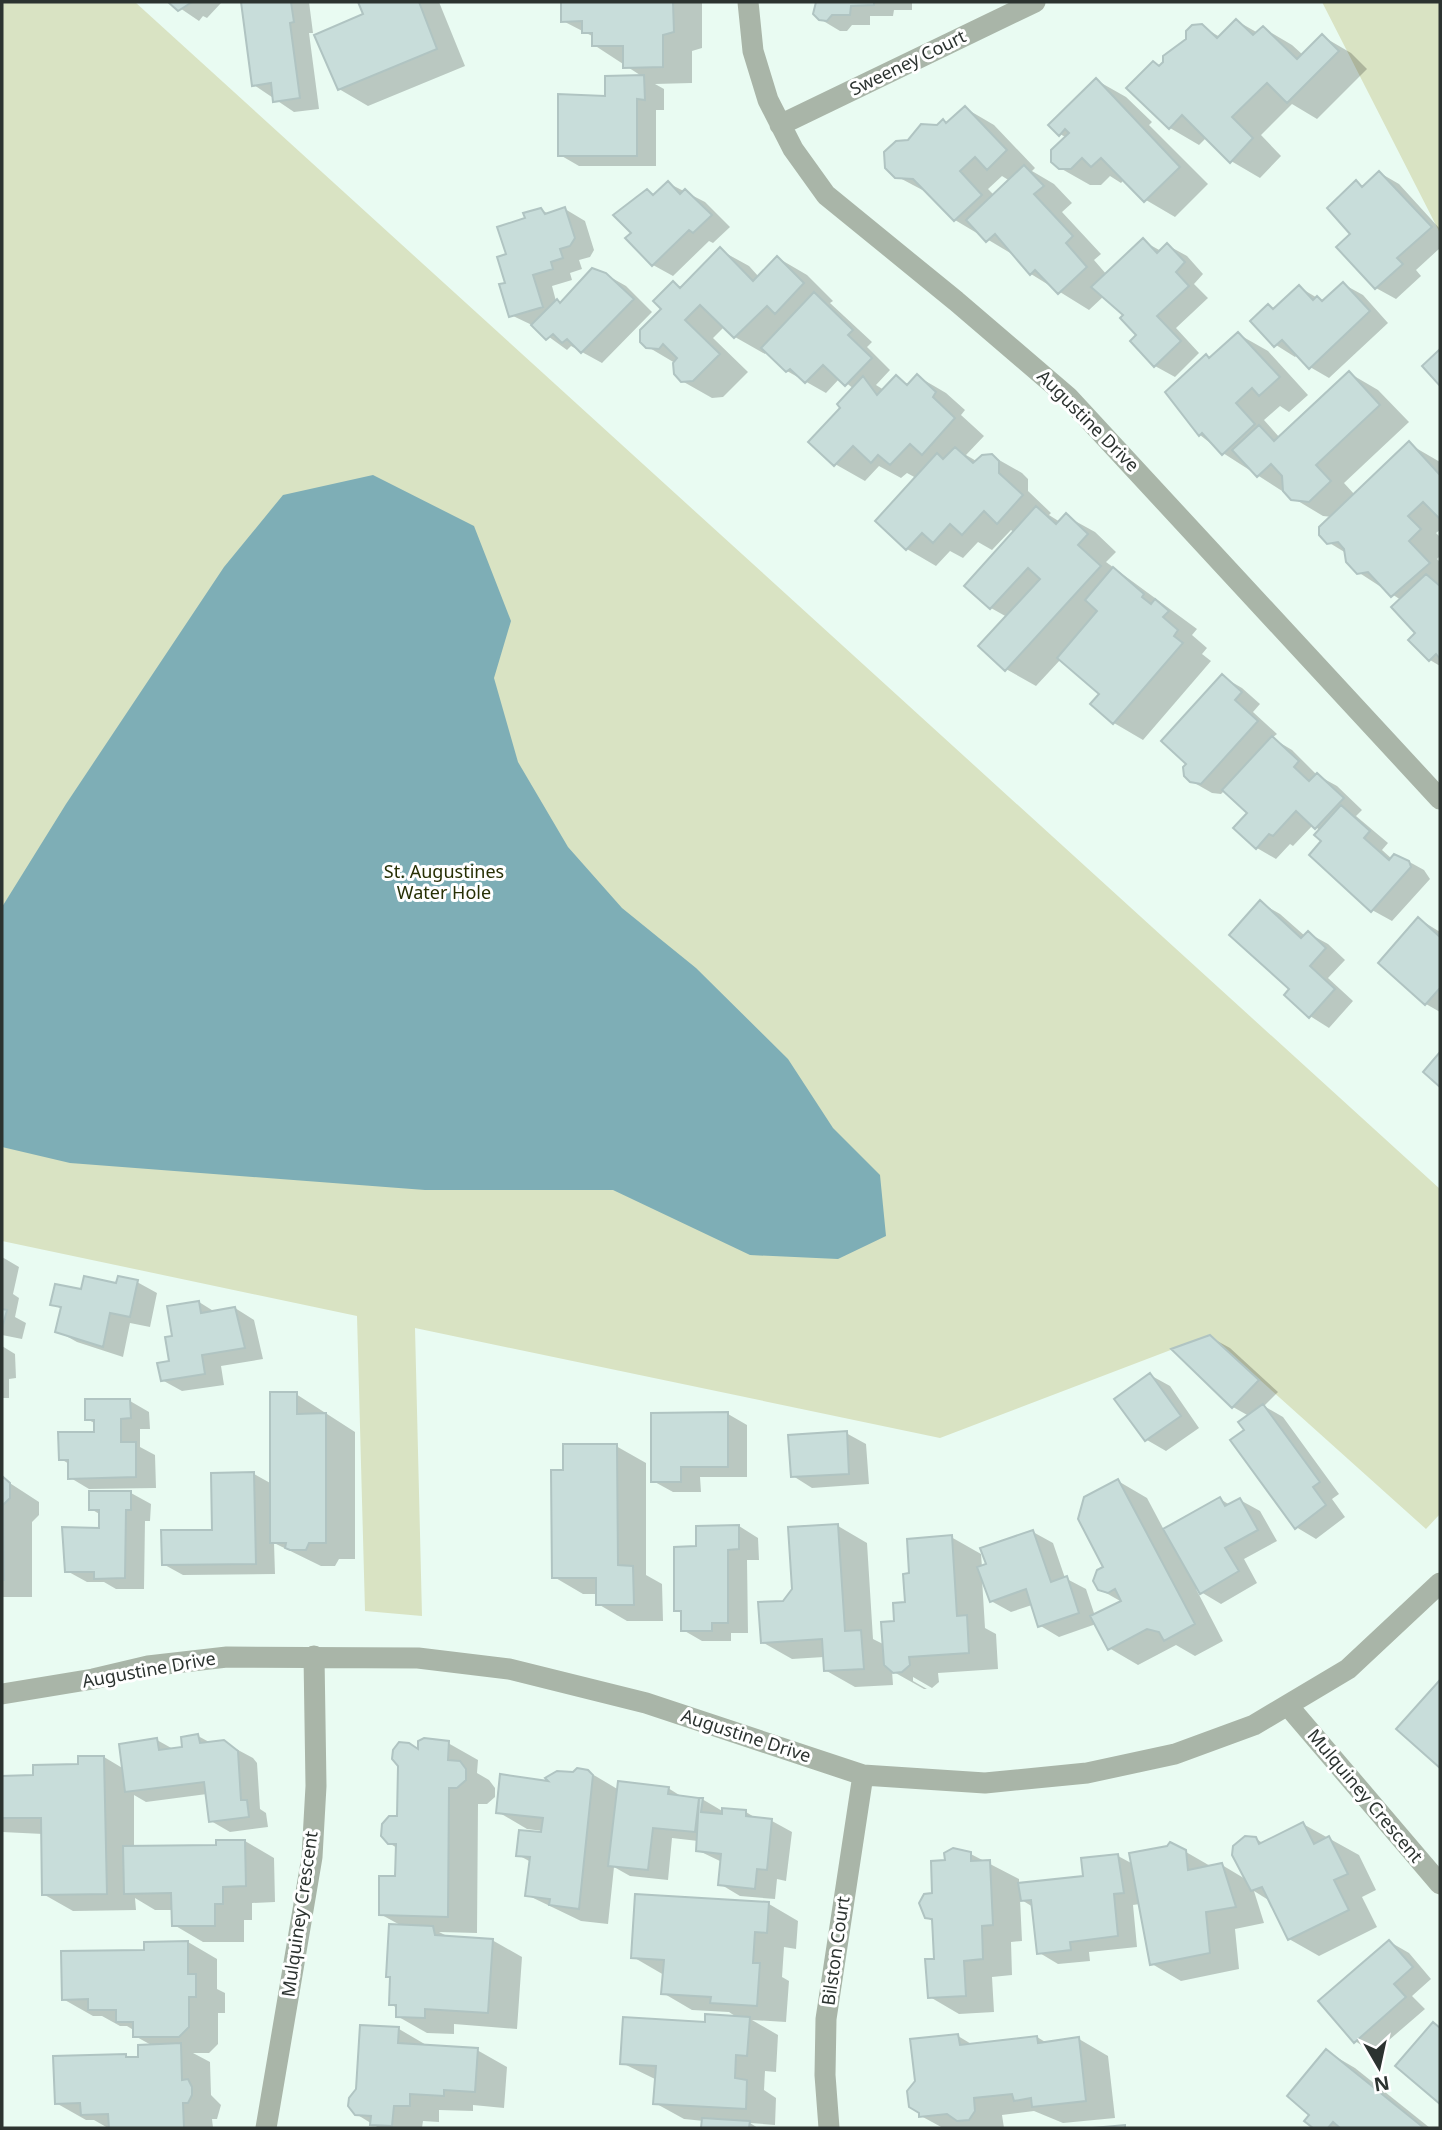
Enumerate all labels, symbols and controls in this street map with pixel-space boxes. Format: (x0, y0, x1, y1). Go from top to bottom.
street label: Sweeney Court (845, 23, 970, 101)
street label: Augustine Drive (1032, 364, 1145, 477)
park label: St. Augustines Water Hole (384, 859, 504, 904)
street label: Augustine Drive (80, 1645, 217, 1693)
street label: Augustine Drive (678, 1703, 814, 1767)
street label: Mulquiney Crescent (1303, 1724, 1429, 1868)
street label: Mulquiney Crescent (275, 1829, 323, 1998)
street label: Bilston Court (815, 1894, 855, 2007)
north arrow (1344, 2032, 1414, 2102)
text: N (1372, 2070, 1391, 2098)

